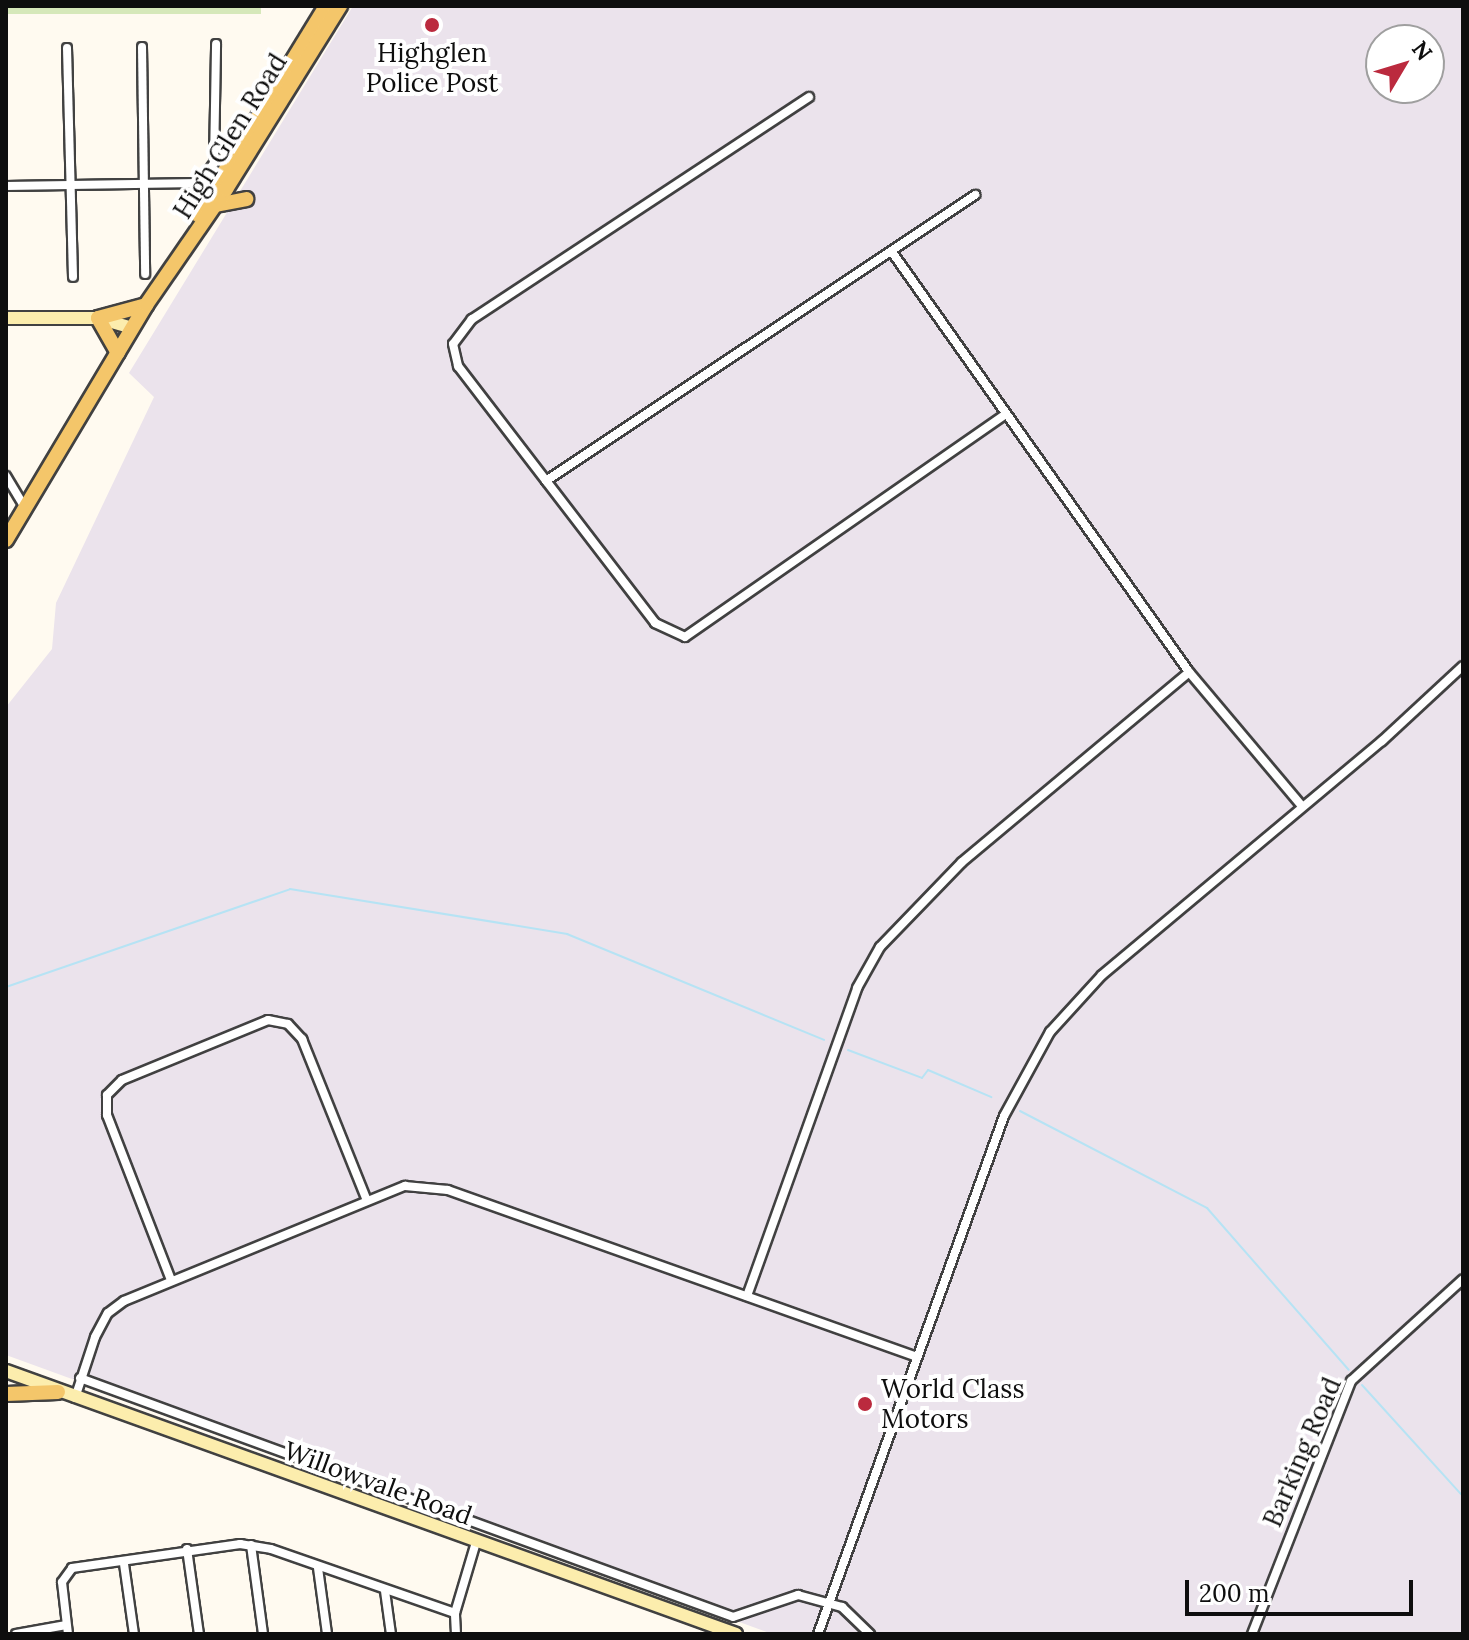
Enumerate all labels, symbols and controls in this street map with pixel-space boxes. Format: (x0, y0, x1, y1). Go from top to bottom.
marker: Highglen Police Post (423, 16, 441, 34)
north arrow (1365, 24, 1445, 104)
text: N (1406, 35, 1439, 66)
place label: Highglen Police Post (366, 37, 498, 98)
street label: High Glen Road (167, 48, 293, 224)
place label: World Class Motors (881, 1373, 1024, 1434)
street label: Barking Road (1257, 1373, 1347, 1531)
marker: World Class Motors (856, 1395, 874, 1413)
street label: Willowvale Road (280, 1434, 476, 1532)
scale bar (1189, 1564, 1417, 1614)
text: 200 m (1199, 1578, 1269, 1609)

